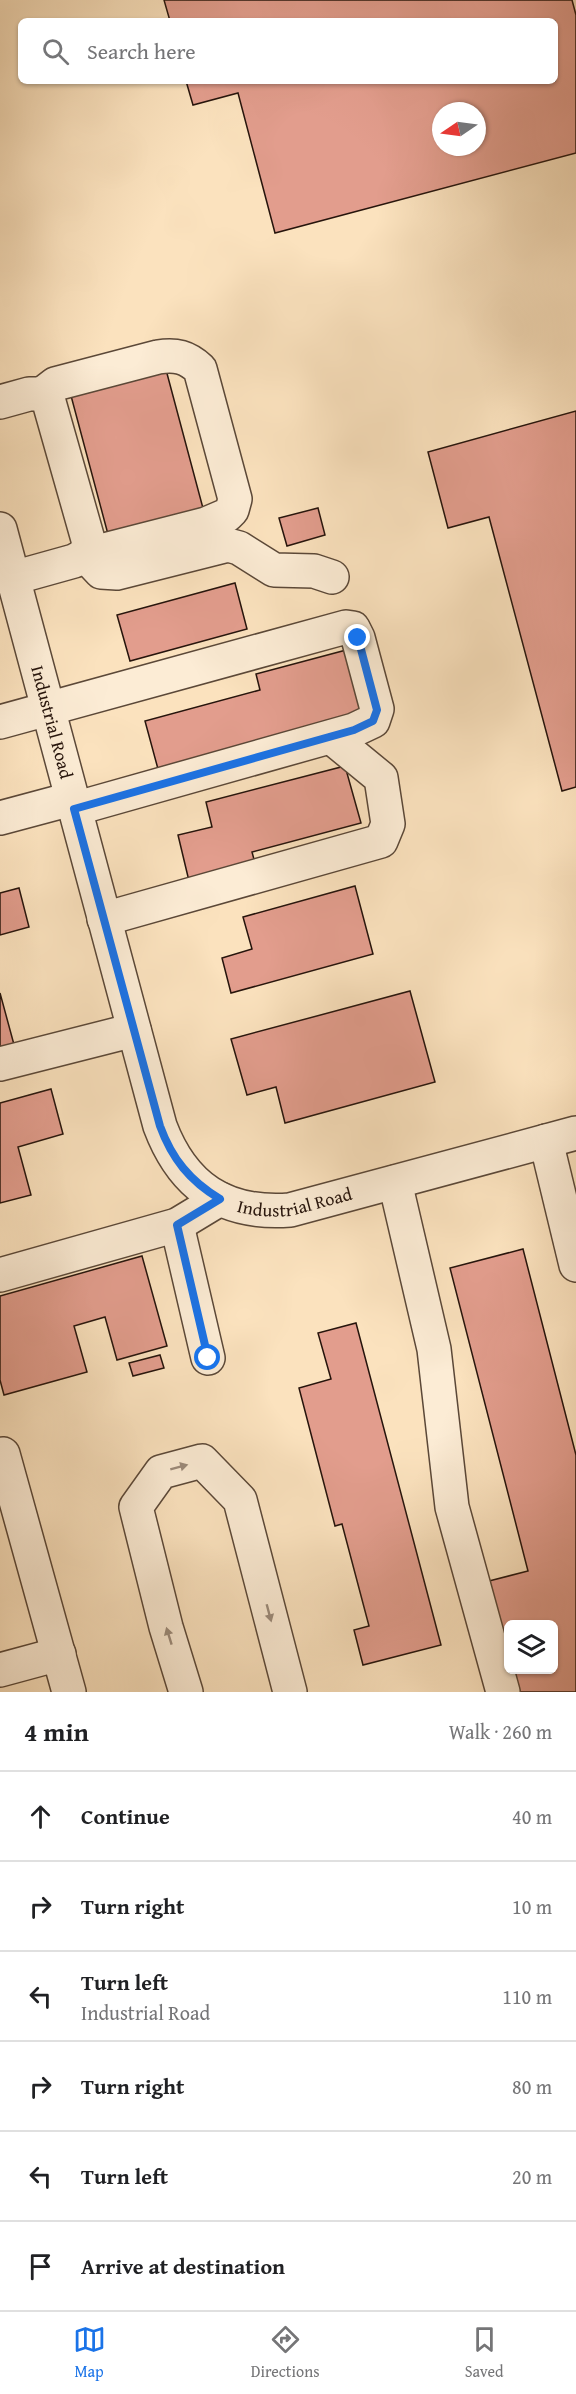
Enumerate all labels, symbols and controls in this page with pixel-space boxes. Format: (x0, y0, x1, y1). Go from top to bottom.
search box (18, 18, 558, 84)
icon: search (39, 35, 72, 68)
text: Search here (87, 35, 196, 67)
north arrow (432, 102, 486, 156)
route end (344, 624, 370, 650)
street label: Industrial Road (24, 662, 80, 782)
street label: Industrial Road (234, 1180, 355, 1224)
route start (194, 1344, 220, 1370)
one-way arrow (170, 1462, 188, 1471)
one-way arrow (265, 1604, 275, 1622)
map controls (504, 1620, 558, 1674)
button: layers (504, 1620, 558, 1674)
one-way arrow (164, 1627, 173, 1645)
text: 4 min (24, 1712, 89, 1751)
text: Walk · 260 m (449, 1717, 552, 1746)
icon: ahead (24, 1800, 57, 1833)
text: Continue (81, 1800, 170, 1832)
text: 40 m (512, 1802, 552, 1831)
icon: right (24, 1890, 57, 1923)
text: Turn right (81, 1890, 184, 1922)
text: 10 m (512, 1892, 552, 1921)
text: Turn left (81, 1966, 168, 1998)
icon: left (24, 1980, 57, 2013)
text: 110 m (502, 1982, 552, 2011)
text: Industrial Road (81, 1998, 210, 2027)
icon: right (24, 2070, 57, 2103)
text: Turn right (81, 2070, 184, 2102)
text: 80 m (512, 2072, 552, 2101)
icon: left (24, 2160, 57, 2193)
text: Turn left (81, 2160, 168, 2192)
text: 20 m (512, 2162, 552, 2191)
icon: arrive (24, 2250, 57, 2283)
text: Arrive at destination (81, 2250, 285, 2282)
tab: Map (73, 2323, 106, 2383)
tab: Directions (251, 2323, 320, 2383)
tab: Saved (465, 2323, 503, 2383)

